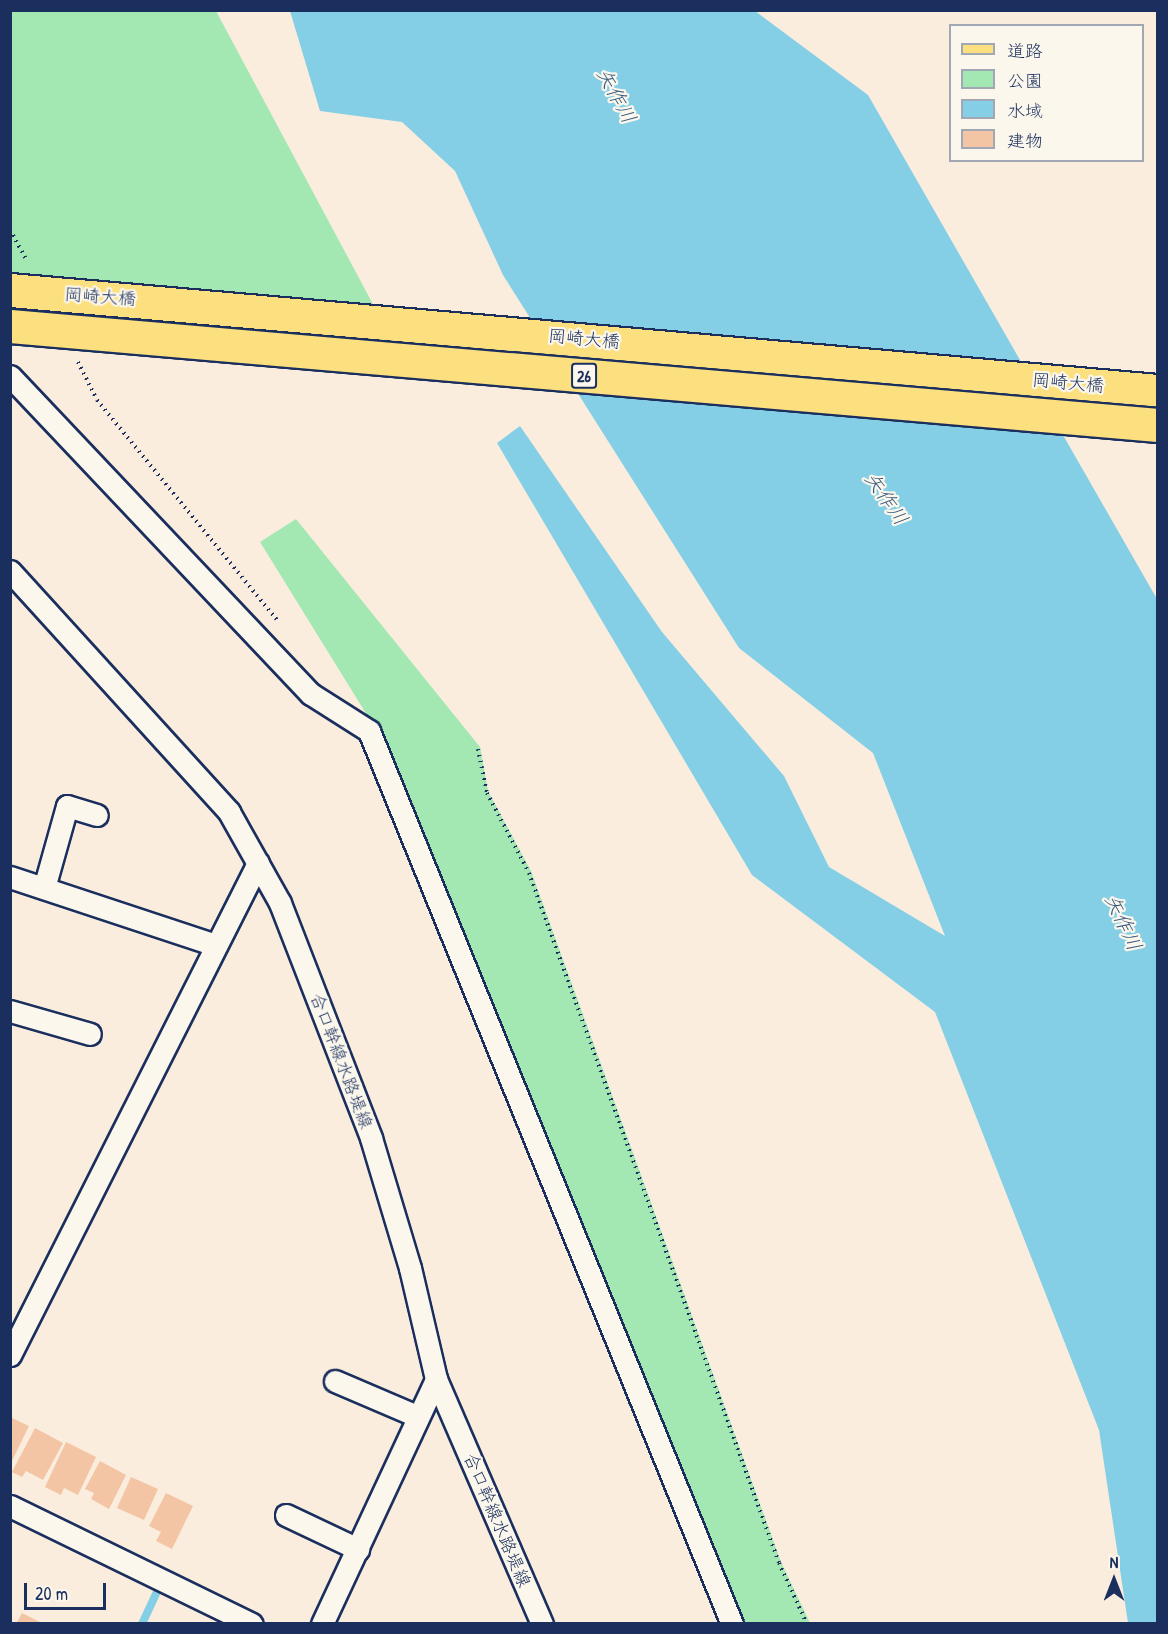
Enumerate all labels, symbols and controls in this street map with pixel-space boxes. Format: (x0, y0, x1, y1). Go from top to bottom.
legend (949, 24, 1144, 162)
text: 道路 (1007, 38, 1043, 63)
water label: 矢作川 (592, 63, 642, 127)
text: 公園 (1007, 68, 1043, 93)
text: 水域 (1007, 98, 1043, 123)
text: 建物 (1007, 128, 1043, 153)
street label: 岡崎大橋 (63, 284, 137, 310)
street label: 岡崎大橋 (547, 325, 621, 353)
road number: 26 (570, 363, 598, 389)
street label: 岡崎大橋 (1031, 369, 1105, 397)
water label: 矢作川 (860, 467, 914, 529)
water label: 矢作川 (1100, 890, 1148, 954)
street label: 合口幹線水路堤線 (305, 990, 377, 1132)
street label: 合口幹線水路堤線 (459, 1450, 535, 1590)
north arrow (1084, 1550, 1144, 1610)
text: N (1110, 1551, 1118, 1573)
scale bar (27, 1571, 110, 1609)
text: 20 m (35, 1581, 68, 1606)

